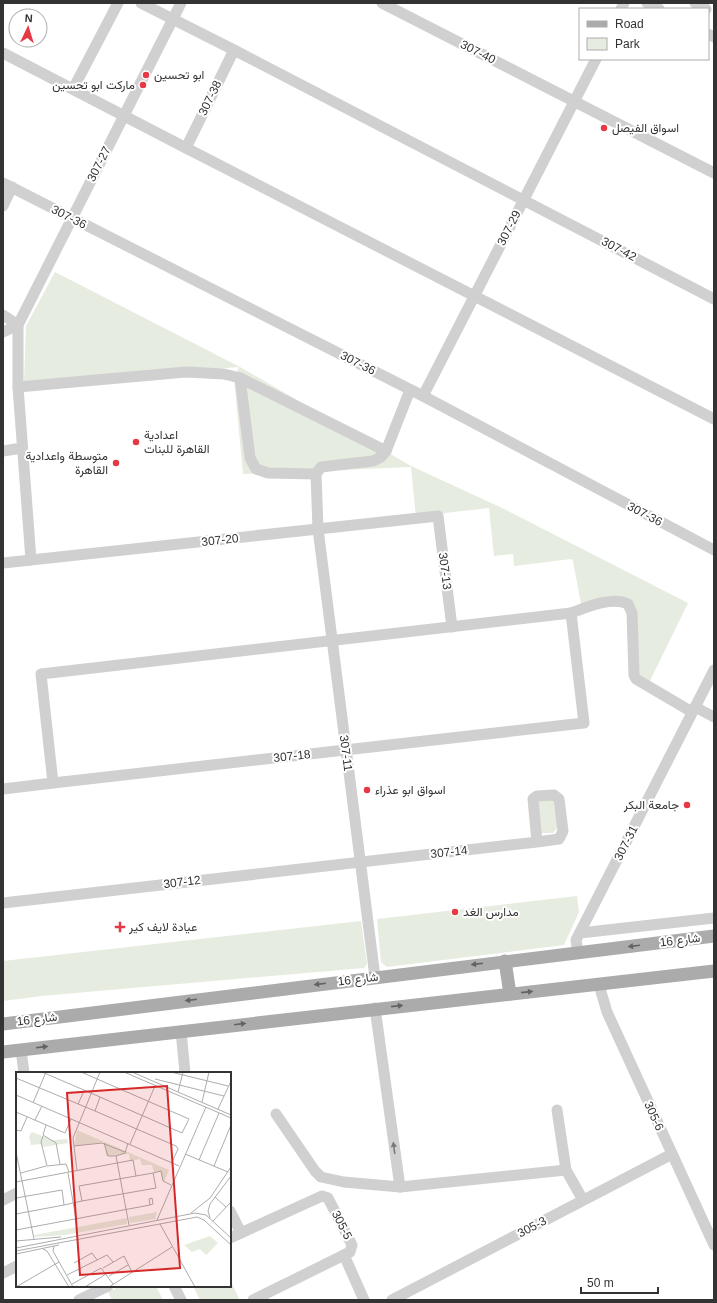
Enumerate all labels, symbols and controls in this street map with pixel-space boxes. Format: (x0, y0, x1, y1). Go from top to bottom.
north arrow (8, 8, 48, 48)
legend (579, 8, 709, 60)
text: N (24, 12, 33, 24)
text: Road (615, 17, 644, 31)
street label: 307-40 (458, 37, 498, 67)
text: Park (615, 37, 641, 51)
place label: ابو تحسين (154, 68, 204, 83)
marker: ابو تحسين (141, 70, 151, 80)
place label: ماركت ابو تحسين (52, 78, 135, 93)
street label: 307-38 (196, 78, 225, 118)
marker: ماركت ابو تحسين (138, 80, 148, 90)
place label: اسواق الفيصل (612, 121, 679, 136)
marker: اسواق الفيصل (599, 123, 609, 133)
street label: 307-27 (84, 144, 114, 184)
street label: 307-36 (49, 202, 89, 232)
street label: 307-29 (494, 208, 524, 248)
street label: 307-42 (599, 234, 639, 264)
street label: 307-36 (338, 348, 378, 378)
place label: اعدادية القاهرة للبنات (144, 428, 209, 457)
marker: اعدادية القاهرة للبنات (131, 437, 141, 447)
place label: متوسطة واعدادية القاهرة (26, 449, 108, 478)
marker: متوسطة واعدادية القاهرة (111, 458, 121, 468)
street label: 307-36 (625, 499, 665, 529)
street label: 307-20 (201, 531, 240, 549)
street label: 307-13 (436, 552, 454, 591)
street label: 307-11 (337, 734, 355, 772)
street label: 307-18 (273, 747, 312, 765)
place label: اسواق ابو عذراء (375, 783, 446, 798)
marker: اسواق ابو عذراء (362, 785, 372, 795)
place label: جامعة البكر (623, 798, 679, 813)
marker: جامعة البكر (682, 800, 692, 810)
street label: 307-31 (611, 823, 641, 863)
street label: 307-14 (430, 843, 469, 861)
street label: 307-12 (163, 873, 202, 891)
place label: مدارس الغد (463, 905, 519, 920)
marker: مدارس الغد (450, 907, 460, 917)
place label: عيادة لايف كير (128, 920, 197, 935)
marker: عيادة لايف كير (114, 921, 126, 933)
street label: شارع 16 (659, 931, 701, 951)
one-way arrow (628, 942, 640, 949)
one-way arrow (471, 961, 483, 968)
street label: شارع 16 (337, 970, 379, 990)
one-way arrow (314, 981, 326, 987)
one-way arrow (521, 988, 533, 995)
one-way arrow (185, 997, 197, 1003)
one-way arrow (391, 1002, 403, 1009)
street label: شارع 16 (16, 1010, 58, 1030)
one-way arrow (234, 1021, 246, 1027)
one-way arrow (36, 1044, 48, 1050)
inset map (16, 1072, 231, 1287)
street label: 305-6 (641, 1099, 667, 1133)
one-way arrow (391, 1142, 397, 1154)
street label: 305-5 (329, 1208, 355, 1242)
street label: 305-3 (515, 1213, 549, 1240)
scale bar (581, 1269, 658, 1295)
text: 50 m (587, 1276, 614, 1290)

